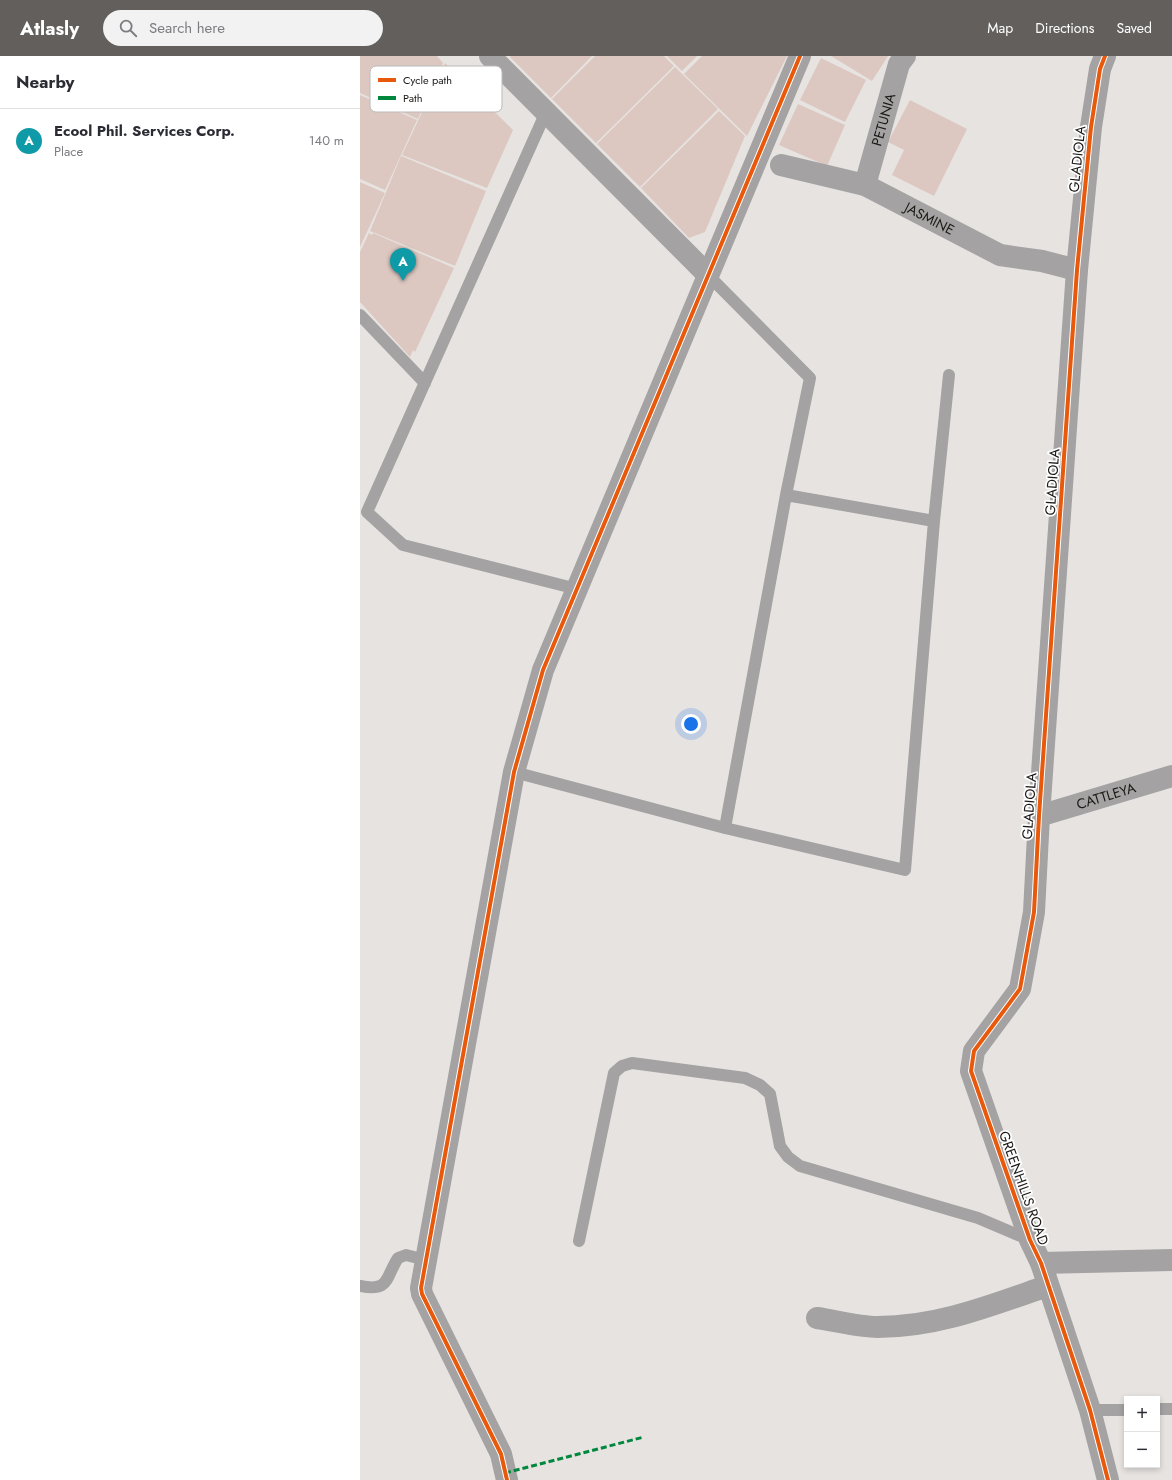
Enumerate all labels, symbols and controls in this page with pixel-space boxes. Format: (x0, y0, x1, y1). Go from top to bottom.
search box (103, 10, 383, 46)
text: Atlasly (20, 15, 79, 42)
icon: search (117, 17, 139, 39)
text: Search here (149, 17, 225, 39)
text: Map (987, 18, 1013, 38)
text: Directions (1035, 18, 1095, 38)
text: Saved (1117, 18, 1152, 38)
legend (370, 66, 502, 112)
text: Nearby (16, 70, 74, 94)
text: Cycle path (403, 72, 452, 88)
text: Path (403, 90, 422, 106)
street label: PETUNIA (866, 90, 901, 148)
text: Ecool Phil. Services Corp. (54, 120, 235, 142)
street label: GLADIOLA (1064, 124, 1091, 193)
text: A (24, 131, 34, 150)
text: 140 m (309, 131, 344, 150)
text: Place (54, 142, 83, 161)
street label: JASMINE (899, 196, 958, 240)
pin: A (390, 248, 416, 281)
street label: GLADIOLA (1040, 447, 1064, 516)
your location (681, 714, 701, 734)
street label: GLADIOLA (1017, 771, 1041, 840)
street label: CATTLEYA (1074, 777, 1139, 814)
street label: GREENHILLS ROAD (994, 1128, 1054, 1248)
map controls (1124, 1396, 1160, 1468)
button: + (1124, 1396, 1160, 1432)
button: − (1124, 1432, 1160, 1468)

